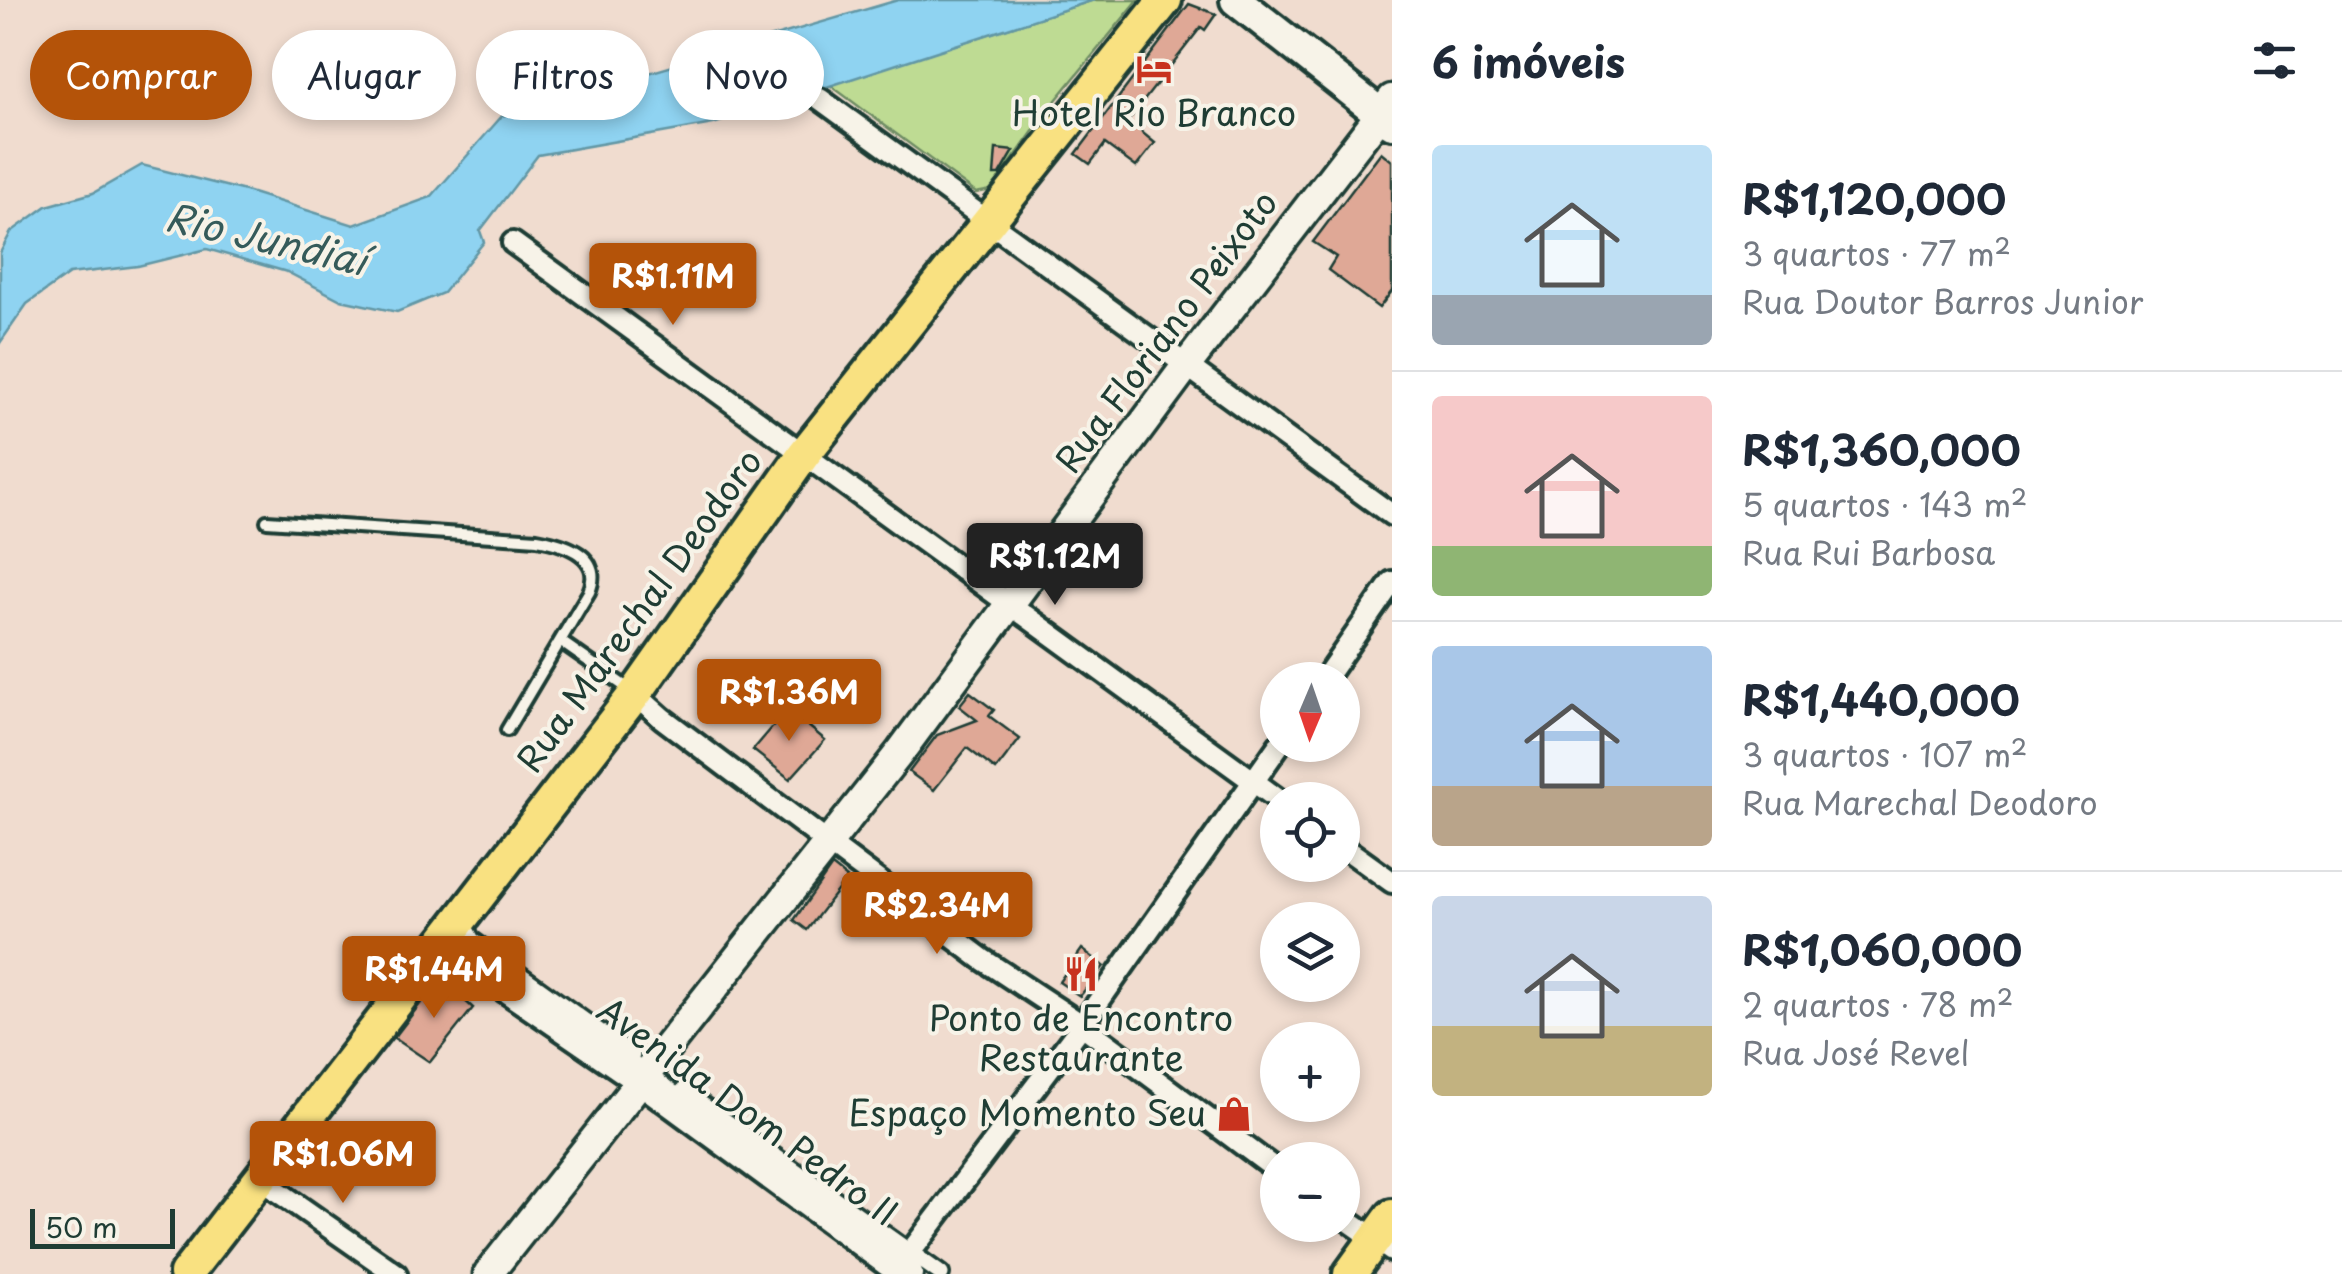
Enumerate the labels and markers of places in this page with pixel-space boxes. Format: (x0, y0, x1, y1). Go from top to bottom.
hotel icon: Hotel Rio Branco (1135, 50, 1173, 88)
place label: Hotel Rio Branco (1012, 85, 1296, 138)
pin: R$1.11M (581, 243, 765, 328)
pin: R$1.12M (963, 523, 1147, 608)
pin: R$1.36M (697, 659, 881, 744)
pin: R$2.34M (845, 872, 1029, 957)
pin: R$1.44M (342, 936, 526, 1021)
restaurant icon: Ponto de Encontro Restaurante (1062, 955, 1100, 993)
place label: Ponto de Encontro Restaurante (929, 990, 1233, 1083)
place label: Espaço Momento Seu (848, 1085, 1206, 1138)
shop icon: Espaço Momento Seu (1215, 1095, 1253, 1133)
pin: R$1.06M (251, 1121, 435, 1206)

